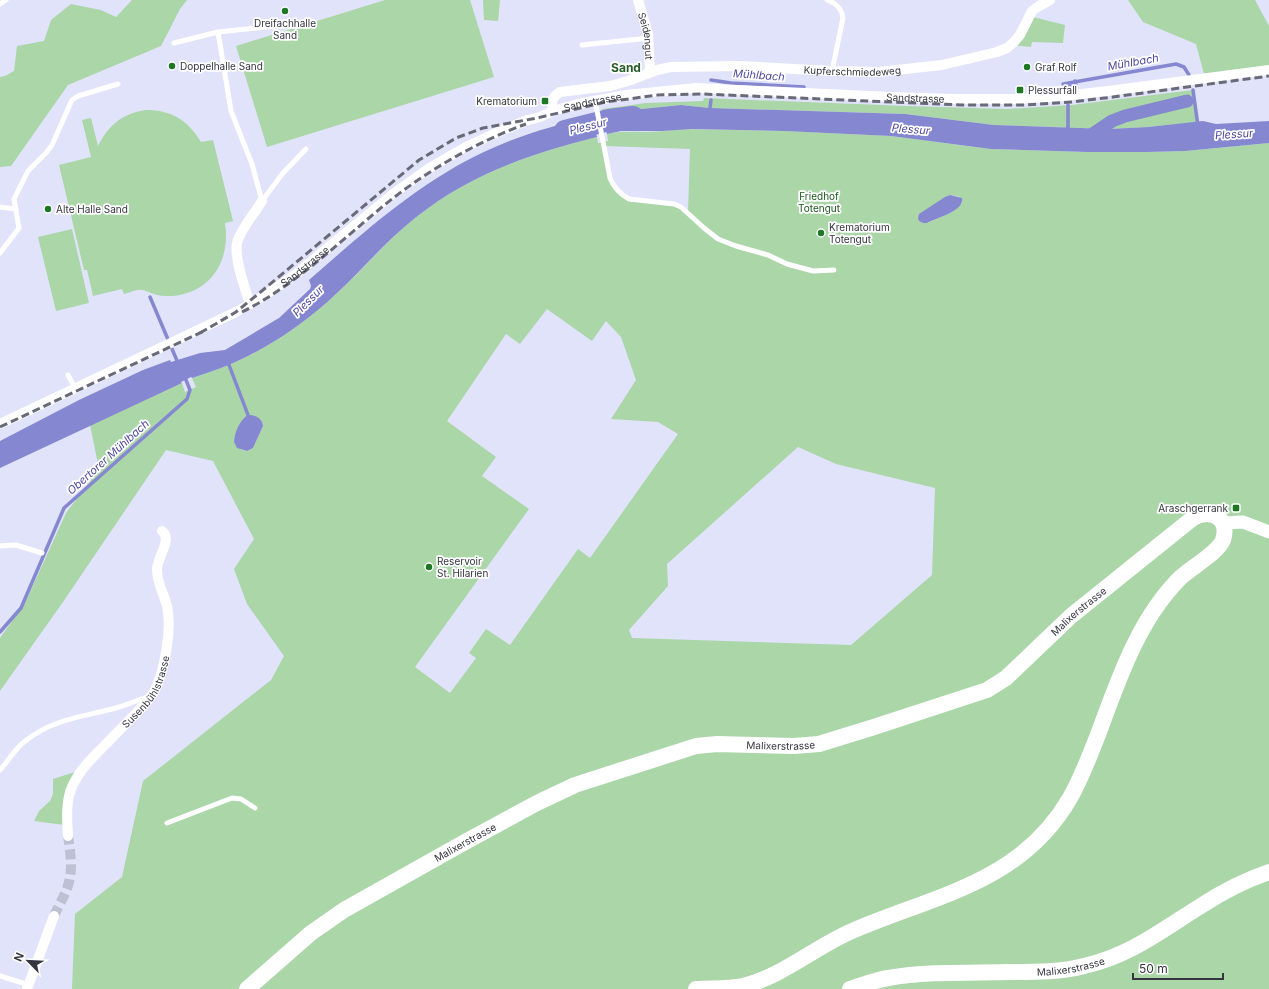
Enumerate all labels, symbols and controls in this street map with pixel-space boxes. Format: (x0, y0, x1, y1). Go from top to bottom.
marker: Dreifachhalle Sand (280, 6, 290, 16)
street label: Seidengut (636, 11, 655, 61)
place label: Dreifachhalle Sand (254, 17, 316, 41)
water label: Mühlbach (1106, 51, 1160, 73)
place label: Doppelhalle Sand (180, 60, 263, 72)
district label: Sand (611, 60, 641, 75)
marker: Doppelhalle Sand (167, 61, 177, 71)
place label: Graf Rolf (1035, 61, 1077, 73)
marker: Graf Rolf (1022, 62, 1032, 72)
street label: Kupferschmiedeweg (804, 63, 902, 78)
water label: Mühlbach (733, 66, 786, 84)
place label: Plessurfall (1028, 84, 1077, 96)
marker: Plessurfall (1015, 85, 1025, 95)
street label: Sandstrasse (562, 90, 622, 114)
street label: Sandstrasse (886, 91, 945, 105)
place label: Krematorium (476, 95, 537, 107)
marker: Krematorium (540, 96, 550, 106)
water label: Plessur (568, 114, 609, 137)
water label: Plessur (891, 120, 932, 138)
water label: Plessur (1214, 126, 1254, 142)
park label: Friedhof Totengut (798, 190, 841, 214)
place label: Alte Halle Sand (56, 203, 128, 215)
marker: Alte Halle Sand (43, 204, 53, 214)
place label: Krematorium Totengut (829, 221, 890, 245)
marker: Krematorium Totengut (816, 228, 826, 238)
street label: Sandstrasse (278, 243, 332, 289)
water label: Plessur (290, 282, 327, 319)
water label: Obertorer Mühlbach (64, 416, 152, 497)
place label: Araschgerrank (1158, 502, 1229, 514)
marker: Araschgerrank (1231, 503, 1241, 513)
place label: Reservoir St. Hilarien (437, 555, 488, 579)
marker: Reservoir St. Hilarien (424, 562, 434, 572)
street label: Malixerstrasse (1048, 584, 1109, 638)
street label: Susenbühlstrasse (119, 654, 171, 730)
street label: Malixerstrasse (746, 738, 816, 752)
street label: Malixerstrasse (432, 820, 498, 864)
north arrow (8, 941, 48, 981)
text: N (11, 950, 27, 964)
street label: Malixerstrasse (1037, 954, 1106, 978)
scale bar (1133, 955, 1223, 981)
text: 50 m (1139, 961, 1168, 976)

